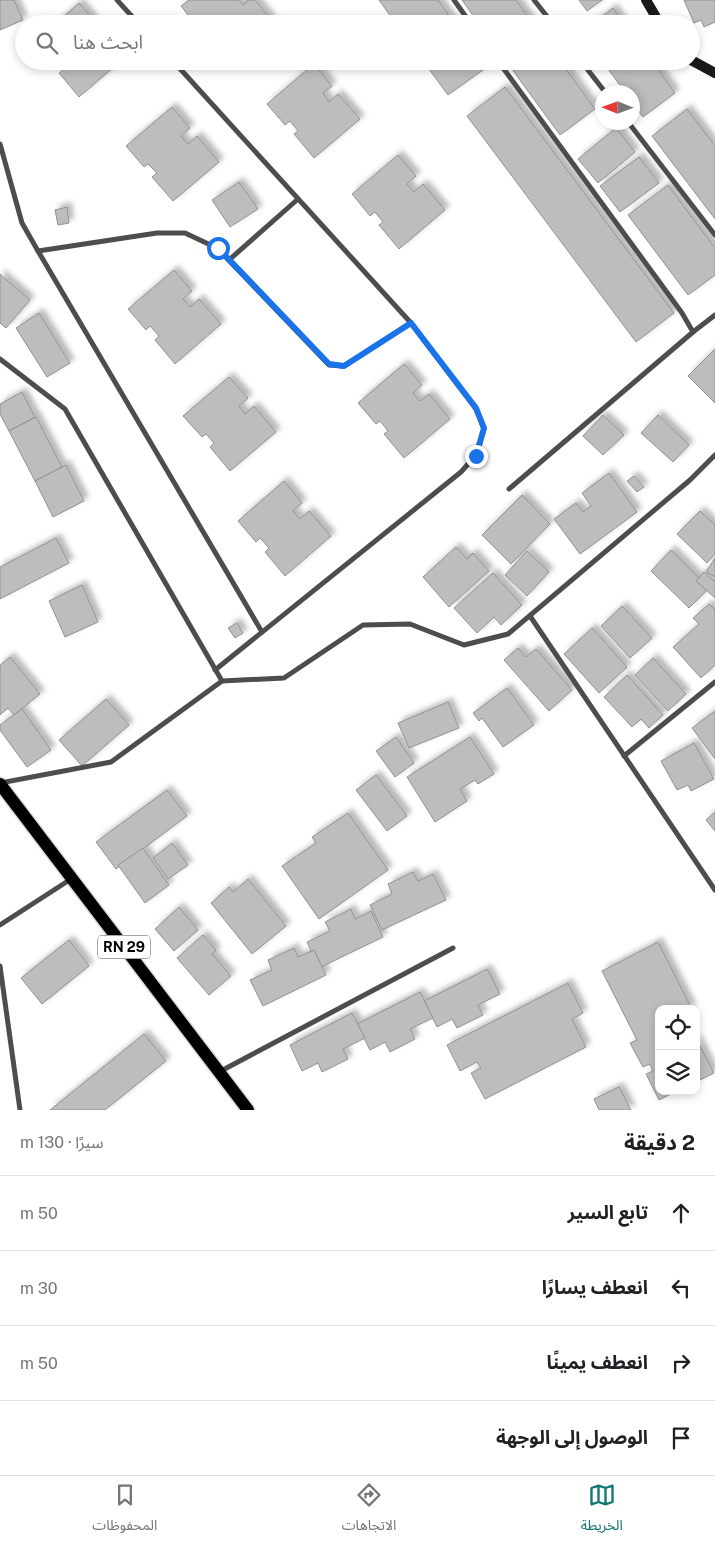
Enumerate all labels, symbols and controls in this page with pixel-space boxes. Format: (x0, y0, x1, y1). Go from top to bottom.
search box (15, 15, 700, 70)
icon: search (33, 29, 61, 57)
text: ابحث هنا (73, 31, 143, 53)
north arrow (595, 85, 640, 130)
route start (207, 237, 230, 260)
route end (465, 445, 488, 468)
road number: RN 29 (98, 936, 150, 959)
map controls (655, 1005, 700, 1095)
button: locate (655, 1005, 700, 1050)
button: layers (655, 1050, 700, 1095)
text: 2 دقيقة (624, 1130, 695, 1155)
text: سيرًا · 130 m (20, 1133, 104, 1152)
icon: ahead (667, 1199, 695, 1227)
text: تابع السير (567, 1201, 648, 1223)
text: 50 m (20, 1204, 58, 1223)
icon: left (667, 1274, 695, 1302)
text: انعطف يسارًا (542, 1276, 648, 1298)
text: 30 m (20, 1279, 58, 1298)
icon: right (667, 1349, 695, 1377)
text: انعطف يمينًا (547, 1351, 648, 1373)
text: 50 m (20, 1354, 58, 1373)
icon: arrive (667, 1424, 695, 1452)
text: الوصول إلى الوجهة (496, 1426, 648, 1448)
tab: المحفوظات (92, 1481, 157, 1540)
tab: الاتجاهات (342, 1481, 396, 1540)
tab: الخريطة (581, 1481, 623, 1540)

